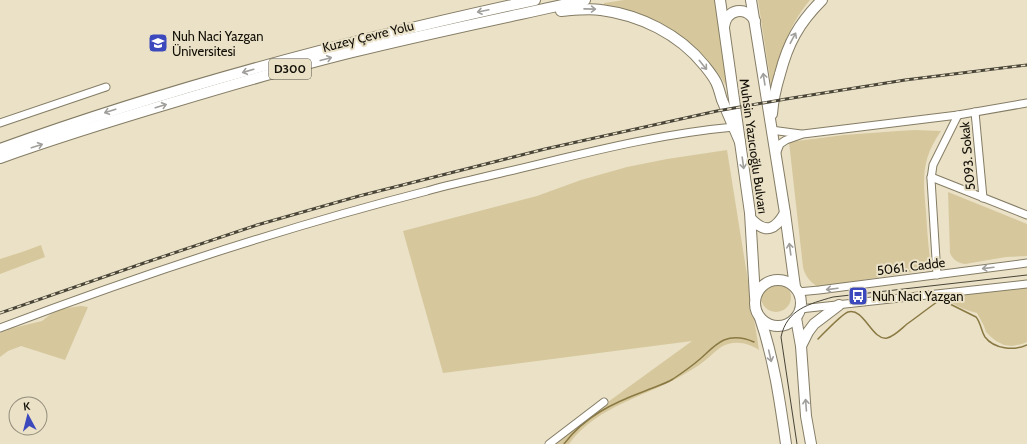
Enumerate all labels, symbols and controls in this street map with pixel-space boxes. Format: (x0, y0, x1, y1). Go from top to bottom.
one-way arrow (583, 6, 596, 13)
one-way arrow (477, 8, 490, 16)
street label: Kuzey Çevre Yolu (321, 17, 416, 55)
place label: Nuh Naci Yazgan Üniversitesi (172, 28, 263, 59)
school or university icon: Nuh Naci Yazgan Üniversitesi (147, 32, 169, 54)
one-way arrow (790, 32, 797, 44)
one-way arrow (319, 55, 332, 62)
road number: D300 (269, 59, 311, 79)
one-way arrow (699, 59, 708, 70)
one-way arrow (242, 67, 255, 75)
one-way arrow (759, 73, 767, 86)
street label: Muhsin Yazıcıoğlu Bulvarı (737, 77, 771, 215)
one-way arrow (154, 102, 167, 109)
one-way arrow (105, 108, 117, 116)
street label: 5093. Sokak (956, 121, 978, 191)
one-way arrow (30, 141, 42, 149)
one-way arrow (739, 156, 747, 169)
one-way arrow (786, 243, 794, 256)
street label: 5061. Cadde (876, 254, 946, 278)
one-way arrow (982, 264, 995, 272)
one-way arrow (826, 285, 839, 292)
bus stop icon: Nuh Naci Yazgan (847, 285, 869, 307)
place label: Nuh Naci Yazgan (872, 288, 963, 304)
one-way arrow (767, 349, 775, 362)
north arrow (8, 396, 48, 436)
text: K (23, 399, 31, 413)
one-way arrow (802, 399, 809, 412)

